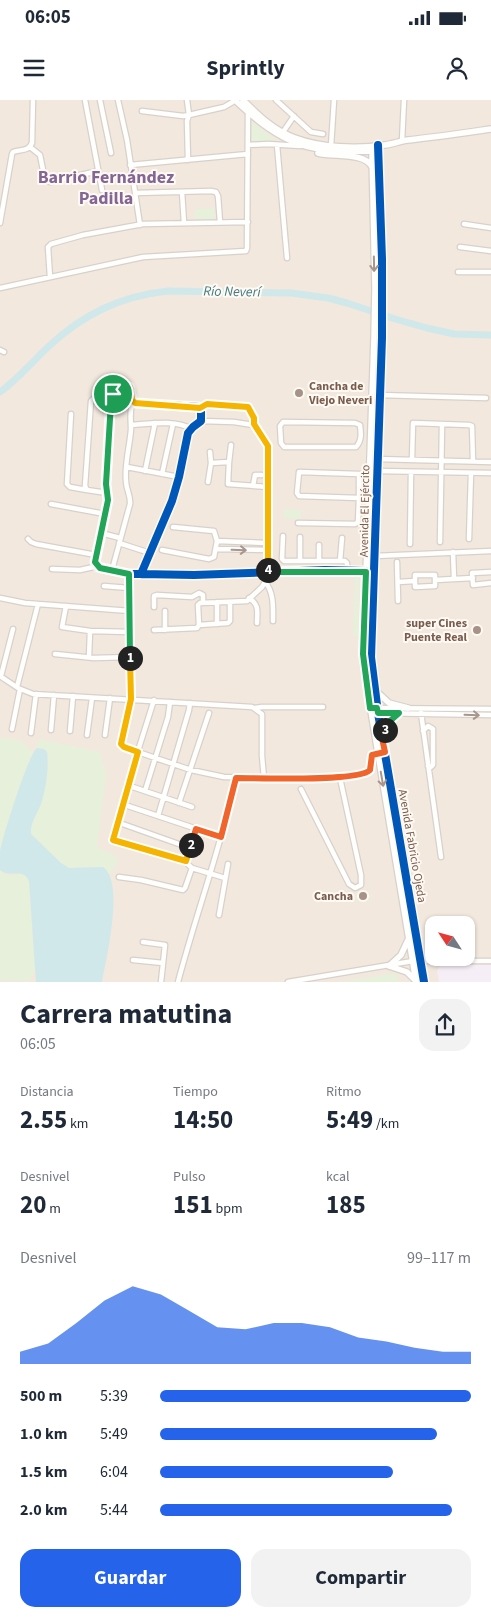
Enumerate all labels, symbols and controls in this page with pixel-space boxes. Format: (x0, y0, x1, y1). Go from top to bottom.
text: 06:05 (25, 4, 71, 31)
text: Sprintly (206, 52, 285, 84)
icon: menu (20, 54, 48, 82)
icon: person (443, 54, 471, 82)
district label: Barrio Fernández Padilla (38, 165, 174, 211)
one-way arrow (369, 256, 379, 272)
water label: Río Neverí (203, 282, 263, 303)
pin (92, 373, 134, 415)
place label: Cancha de Viejo Neveri (308, 378, 372, 409)
icon: arrive (99, 380, 127, 408)
marker: Cancha de Viejo Neveri (293, 387, 305, 399)
street label: Avenida El Ejército (356, 465, 374, 557)
one-way arrow (231, 545, 247, 554)
pin: 4 (256, 558, 280, 582)
text: 4 (265, 560, 272, 580)
place label: super Cines Puente Real (404, 615, 468, 646)
marker: super Cines Puente Real (471, 624, 483, 636)
pin: 1 (118, 646, 142, 670)
text: 1 (127, 648, 134, 668)
one-way arrow (464, 710, 480, 719)
pin: 3 (372, 718, 398, 742)
text: 3 (382, 720, 389, 740)
one-way arrow (377, 770, 387, 786)
street label: Avenida Fabricio Ojeda (394, 788, 430, 904)
pin: 2 (178, 832, 204, 858)
text: 2 (188, 835, 195, 855)
place label: Cancha (314, 888, 353, 905)
marker: Cancha (357, 890, 369, 902)
north arrow (425, 916, 475, 966)
map controls (425, 916, 475, 966)
text: Carrera matutina (20, 994, 232, 1034)
button: share (419, 999, 471, 1051)
text: 06:05 (20, 1033, 56, 1055)
text: Distancia (20, 1082, 74, 1102)
text: Tiempo (173, 1082, 218, 1102)
text: Ritmo (326, 1082, 361, 1102)
text: 2.55 (20, 1102, 67, 1138)
text: 14:50 (173, 1102, 233, 1138)
text: 5:49 (326, 1102, 373, 1138)
text: km (67, 1114, 88, 1134)
text: /km (373, 1114, 399, 1134)
text: Desnivel (20, 1167, 70, 1187)
text: Pulso (173, 1167, 206, 1187)
text: kcal (326, 1167, 350, 1187)
text: 20 (20, 1187, 46, 1223)
text: 151 (173, 1187, 213, 1223)
text: 185 (326, 1187, 366, 1223)
text: m (46, 1199, 61, 1219)
text: bpm (213, 1199, 243, 1219)
text: Desnivel (20, 1247, 77, 1269)
text: 99–117 m (407, 1247, 471, 1269)
text: 500 m (20, 1385, 62, 1407)
text: 5:39 (100, 1385, 128, 1407)
text: 1.0 km (20, 1423, 67, 1445)
text: 5:49 (100, 1423, 128, 1445)
text: 1.5 km (20, 1461, 67, 1483)
text: 6:04 (100, 1461, 128, 1483)
text: 2.0 km (20, 1499, 67, 1521)
text: 5:44 (100, 1499, 128, 1521)
button: Guardar (20, 1549, 241, 1607)
button: Compartir (251, 1549, 471, 1607)

